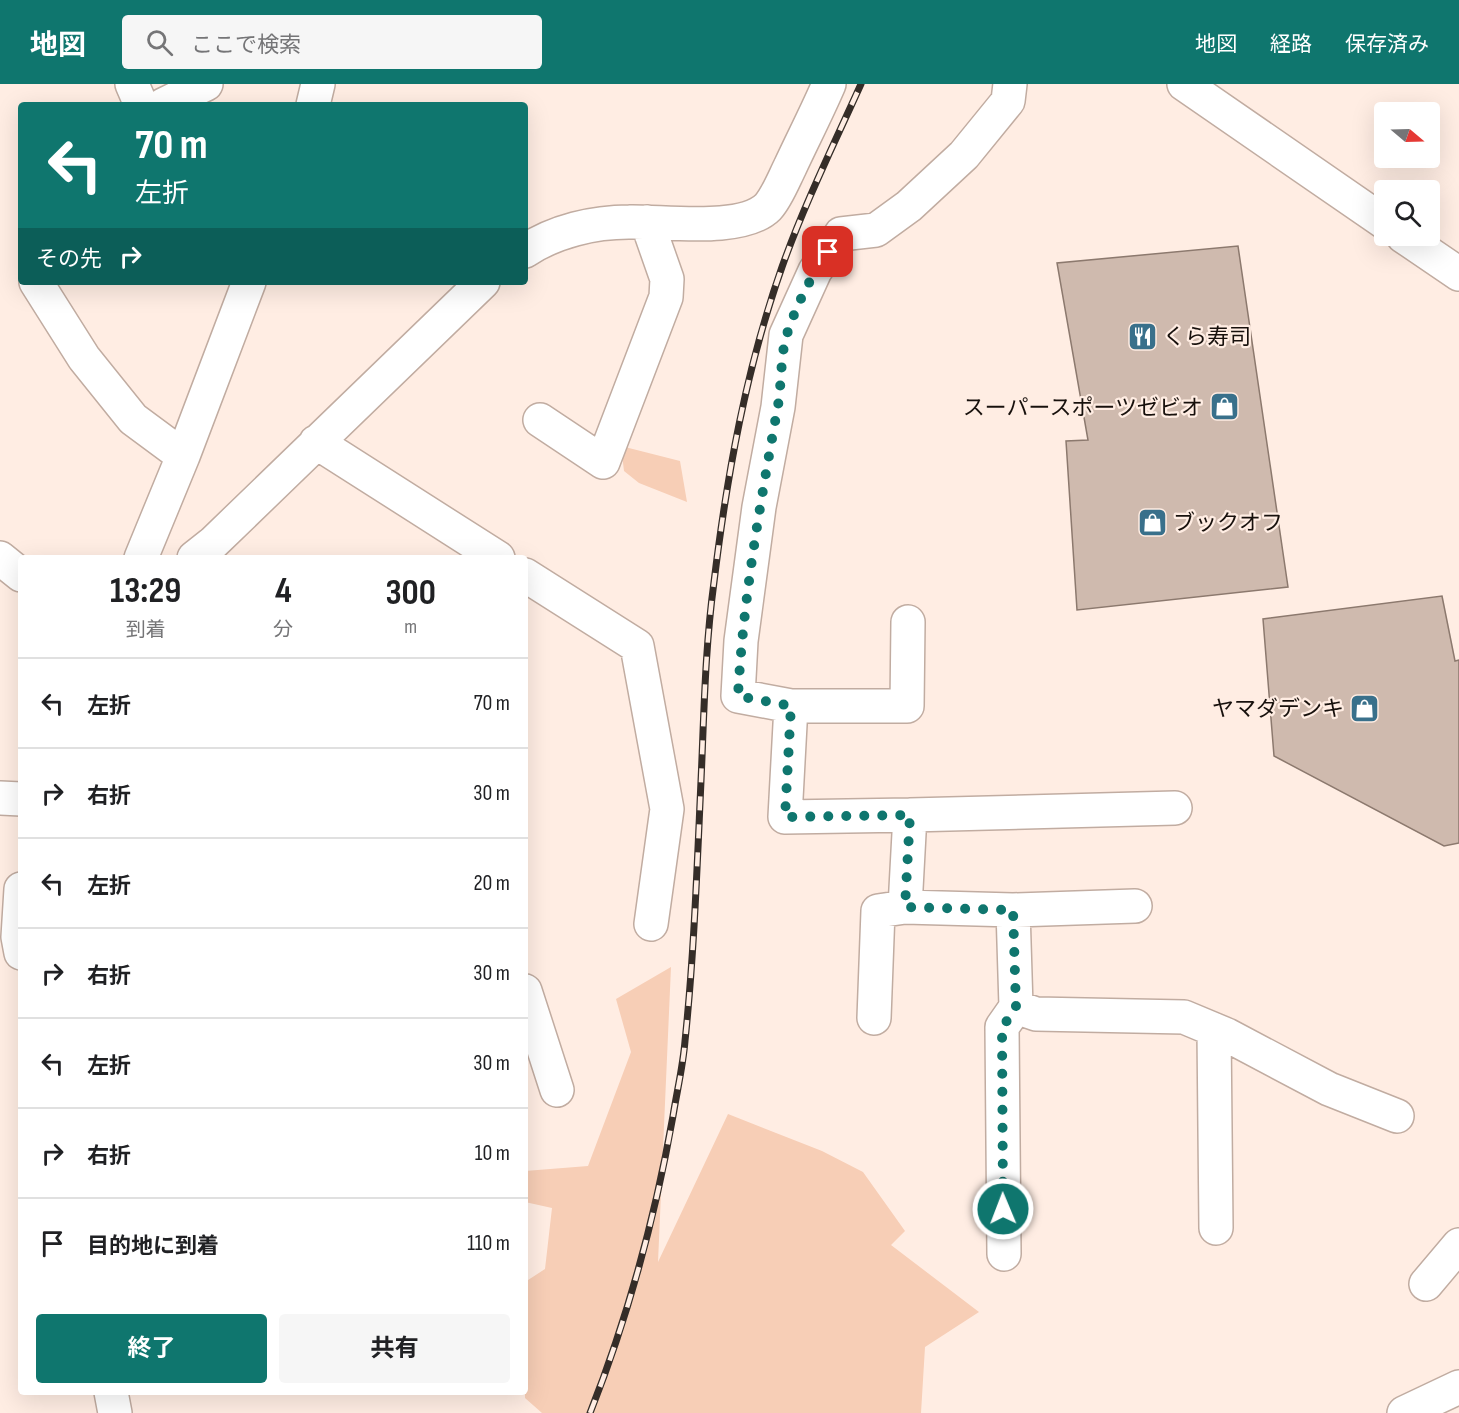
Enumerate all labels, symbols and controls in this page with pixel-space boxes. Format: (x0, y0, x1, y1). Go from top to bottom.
search box (122, 15, 542, 69)
icon: search (143, 26, 176, 59)
text: 地図 (30, 29, 86, 62)
text: ここで検索 (191, 32, 301, 59)
text: 地図 (1195, 32, 1237, 57)
text: 経路 (1270, 32, 1312, 57)
text: 保存済み (1345, 32, 1429, 57)
north arrow (1374, 102, 1440, 168)
map controls (1374, 102, 1440, 246)
text: 70 m (135, 120, 208, 171)
icon: left (36, 126, 114, 204)
text: 左折 (135, 178, 189, 210)
button: search (1374, 180, 1440, 246)
pin (802, 226, 853, 277)
icon: arrive (811, 235, 844, 268)
icon: right (114, 240, 147, 273)
text: その先 (36, 246, 102, 273)
restaurant icon: くら寿司 (1126, 320, 1158, 352)
place label: くら寿司 (1163, 324, 1251, 351)
shop icon: スーパースポーツゼビオ (1208, 391, 1240, 423)
place label: スーパースポーツゼビオ (963, 395, 1203, 422)
shop icon: ブックオフ (1136, 506, 1168, 538)
place label: ブックオフ (1173, 510, 1283, 537)
text: 13:29 (110, 570, 181, 613)
text: 4 (275, 570, 292, 613)
text: 300 (385, 572, 436, 615)
text: m (404, 615, 417, 639)
text: 到着 (126, 618, 166, 642)
text: 分 (273, 618, 293, 642)
icon: left (36, 687, 69, 720)
text: 70 m (474, 690, 510, 717)
shop icon: ヤマダデンキ (1349, 692, 1381, 724)
text: 左折 (87, 693, 131, 720)
place label: ヤマダデンキ (1212, 696, 1344, 723)
icon: right (36, 777, 69, 810)
text: 30 m (473, 780, 510, 807)
text: 右折 (87, 783, 131, 810)
icon: left (36, 867, 69, 900)
text: 20 m (474, 870, 510, 897)
text: 左折 (87, 873, 131, 900)
icon: right (36, 957, 69, 990)
text: 30 m (473, 960, 510, 987)
text: 右折 (87, 963, 131, 990)
icon: left (36, 1047, 69, 1080)
text: 30 m (473, 1050, 510, 1077)
text: 左折 (87, 1053, 131, 1080)
icon: right (36, 1137, 69, 1170)
text: 10 m (475, 1140, 510, 1167)
text: 右折 (87, 1143, 131, 1170)
position arrow (971, 1177, 1035, 1241)
icon: arrive (36, 1227, 69, 1260)
text: 110 m (467, 1230, 510, 1257)
text: 目的地に到着 (87, 1233, 219, 1260)
button: 終了 (36, 1314, 267, 1383)
button: 共有 (279, 1314, 510, 1383)

